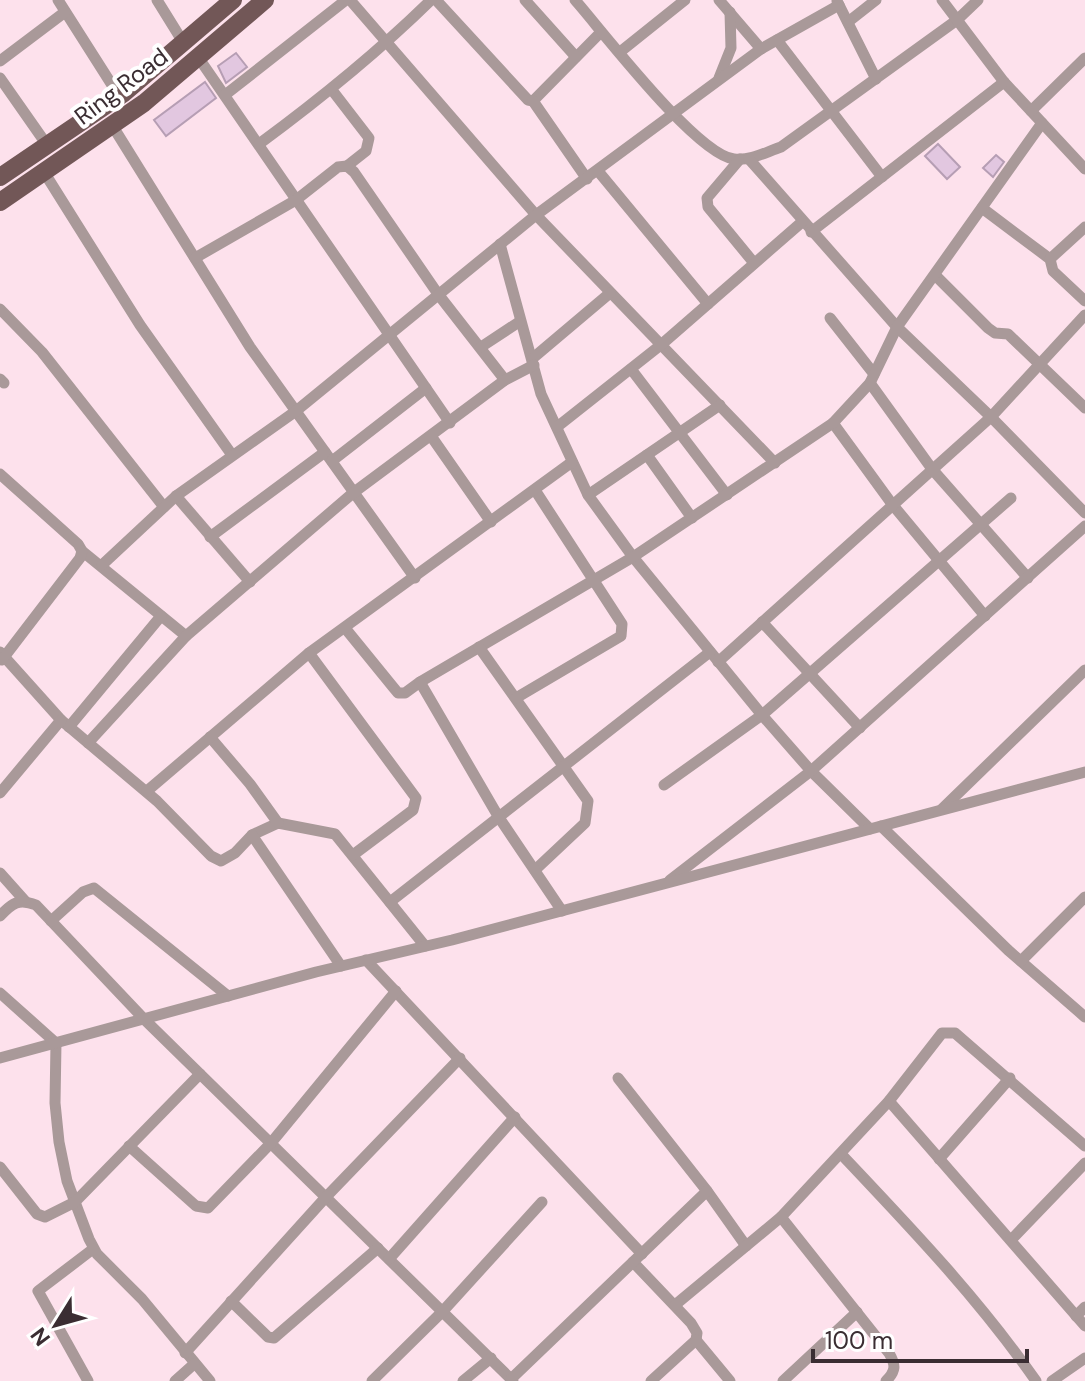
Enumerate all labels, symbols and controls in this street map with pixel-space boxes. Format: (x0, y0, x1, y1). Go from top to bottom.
street label: Ring Road (68, 41, 174, 131)
north arrow (16, 1285, 96, 1365)
scale bar (813, 1313, 1027, 1363)
text: N (24, 1322, 57, 1352)
text: 100 m (825, 1325, 893, 1356)

